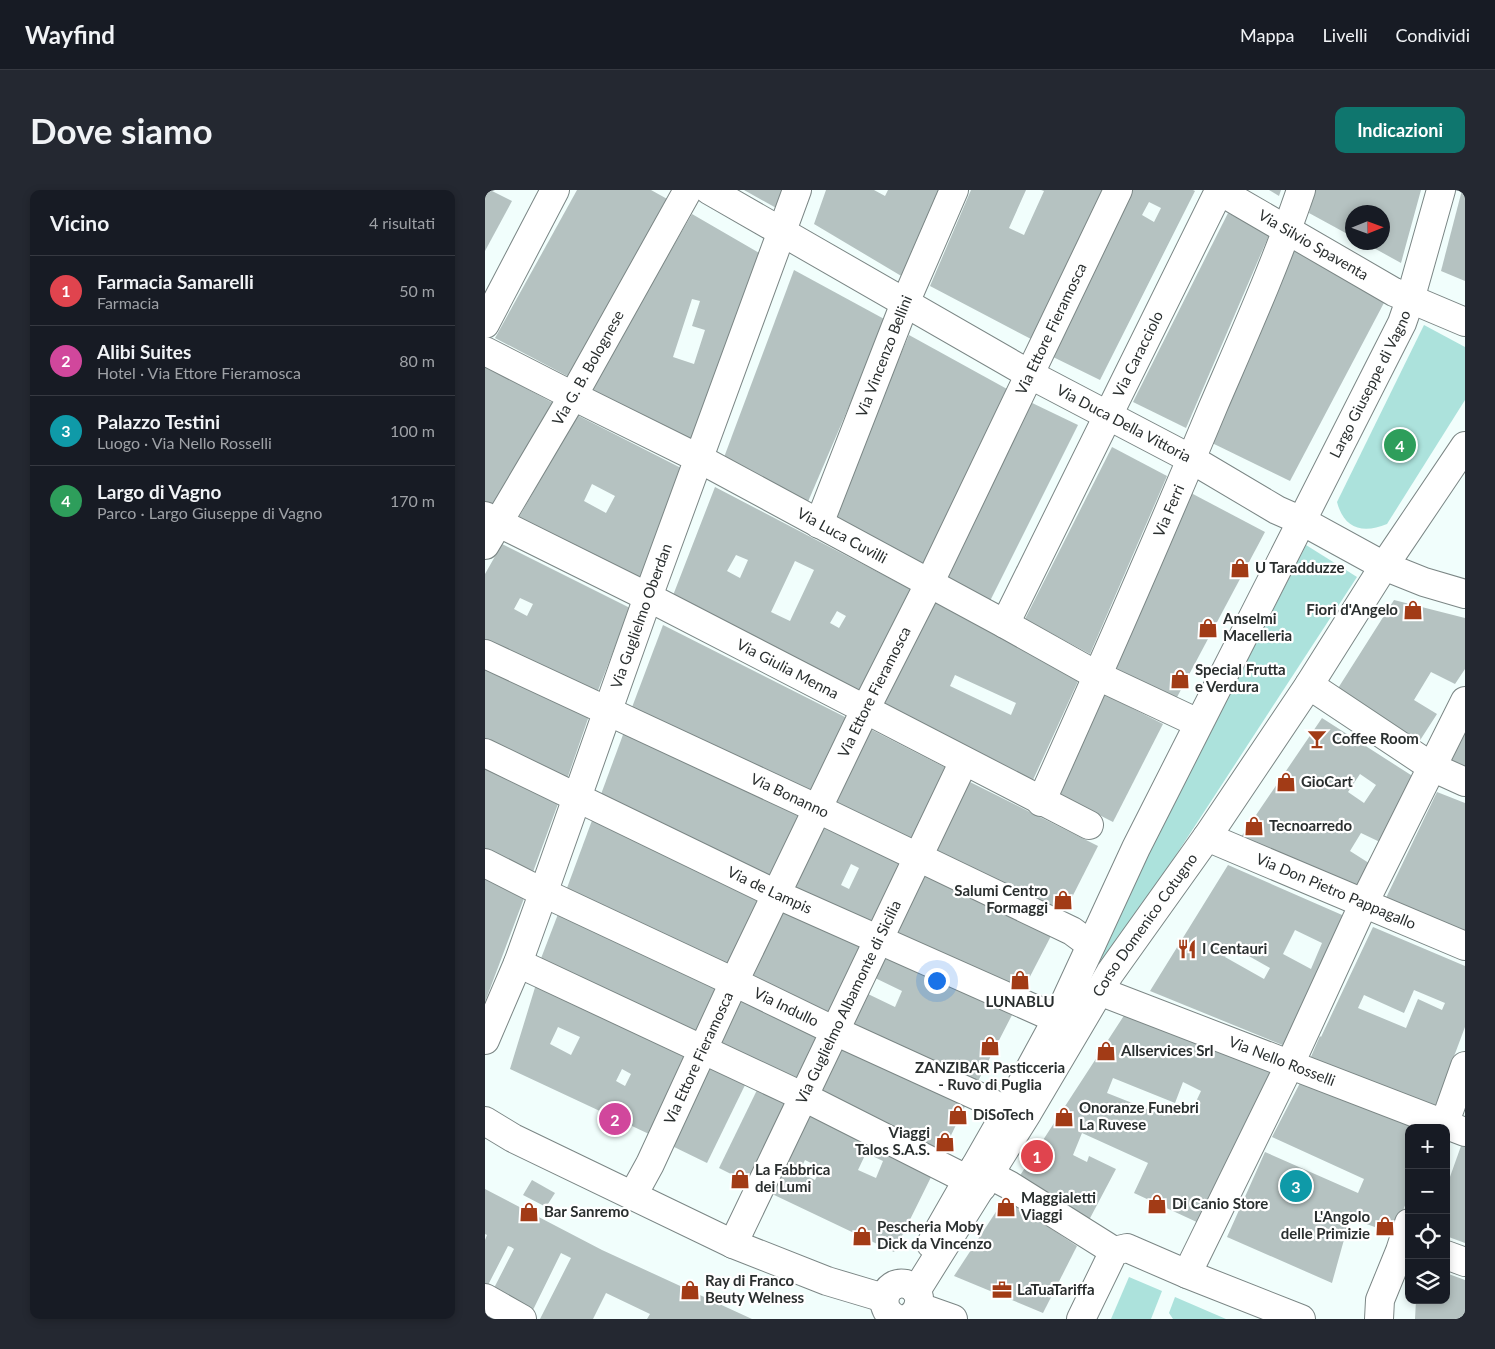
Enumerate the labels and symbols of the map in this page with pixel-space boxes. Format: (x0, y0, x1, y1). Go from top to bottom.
street label: Via Silvio Spaventa (1255, 205, 1372, 283)
north arrow (1345, 205, 1390, 250)
street label: Via Ettore Fieramosca (1011, 260, 1090, 397)
street label: Via Vincenzo Bellini (852, 292, 915, 419)
street label: Via G. B. Bolognese (548, 307, 627, 428)
street label: Via Caracciolo (1109, 308, 1166, 400)
street label: Largo Giuseppe di Vagno (1325, 308, 1414, 461)
street label: Via Duca Della Vittoria (1054, 380, 1194, 465)
pin: 4 (1384, 426, 1416, 464)
street label: Via Ferri (1149, 482, 1187, 540)
street label: Via Luca Cuvilli (794, 503, 890, 567)
street label: Via Guglielmo Oberdan (606, 541, 675, 691)
shop icon: U Taradduzze (1229, 557, 1251, 579)
place label: U Taradduzze (1255, 558, 1345, 576)
shop icon: Fiori d'Angelo (1402, 599, 1424, 621)
place label: Fiori d'Angelo (1306, 600, 1398, 618)
place label: Anselmi Macelleria (1222, 609, 1292, 644)
shop icon: Anselmi Macelleria (1197, 617, 1219, 639)
street label: Via Ettore Fieramosca (834, 623, 914, 760)
street label: Via Giulia Menna (734, 634, 842, 702)
place label: Special Frutta e Verdura (1195, 660, 1286, 695)
shop icon: Special Frutta e Verdura (1169, 668, 1191, 690)
bar icon: Coffee Room (1306, 728, 1328, 750)
place label: Coffee Room (1332, 729, 1419, 747)
street label: Via Bonanno (748, 769, 832, 821)
shop icon: GioCart (1275, 771, 1297, 793)
place label: GioCart (1301, 772, 1353, 790)
shop icon: Tecnoarredo (1243, 815, 1265, 837)
place label: Tecnoarredo (1269, 816, 1353, 834)
street label: Corso Domenico Cotugno (1088, 849, 1201, 999)
street label: Via Don Pietro Pappagallo (1254, 849, 1419, 932)
street label: Via de Lampis (725, 862, 815, 917)
place label: Salumi Centro Formaggi (954, 881, 1048, 916)
shop icon: Salumi Centro Formaggi (1052, 889, 1074, 911)
street label: Via Guglielmo Albamonte di Sicilia (791, 897, 904, 1107)
restaurant icon: I Centauri (1176, 938, 1198, 960)
place label: I Centauri (1202, 939, 1267, 957)
your location (924, 968, 950, 994)
shop icon: LUNABLU (1009, 969, 1031, 991)
street label: Via Indullo (751, 983, 822, 1030)
street label: Via Ettore Fieramosca (660, 989, 736, 1127)
place label: LUNABLU (985, 992, 1055, 1010)
street label: Via Nello Rosselli (1226, 1032, 1338, 1089)
shop icon: ZANZIBAR Pasticceria - Ruvo di Puglia (979, 1035, 1001, 1057)
shop icon: Allservices Srl (1095, 1040, 1117, 1062)
place label: Allservices Srl (1120, 1041, 1214, 1059)
place label: ZANZIBAR Pasticceria - Ruvo di Puglia (915, 1058, 1065, 1093)
place label: Onoranze Funebri La Ruvese (1079, 1098, 1199, 1133)
pin: 2 (599, 1100, 631, 1138)
shop icon: DiSoTech (947, 1104, 969, 1126)
place label: DiSoTech (973, 1105, 1034, 1123)
shop icon: Onoranze Funebri La Ruvese (1053, 1106, 1075, 1128)
place label: Viaggi Talos S.A.S. (855, 1123, 930, 1158)
shop icon: Viaggi Talos S.A.S. (934, 1131, 956, 1153)
pin: 1 (1021, 1137, 1053, 1175)
place label: La Fabbrica dei Lumi (755, 1160, 830, 1195)
pin: 3 (1280, 1167, 1312, 1205)
shop icon: La Fabbrica dei Lumi (729, 1168, 751, 1190)
place label: Maggialetti Viaggi (1020, 1188, 1096, 1223)
shop icon: Di Canio Store (1146, 1193, 1168, 1215)
place label: Di Canio Store (1172, 1194, 1268, 1212)
shop icon: Maggialetti Viaggi (995, 1196, 1017, 1218)
shop icon: Bar Sanremo (518, 1201, 540, 1223)
place label: Bar Sanremo (544, 1202, 629, 1220)
place label: L'Angolo delle Primizie (1281, 1207, 1370, 1242)
shop icon: L'Angolo delle Primizie (1374, 1215, 1396, 1237)
place label: Pescheria Moby Dick da Vincenzo (877, 1217, 992, 1252)
shop icon: Pescheria Moby Dick da Vincenzo (851, 1225, 873, 1247)
place label: Ray di Franco Beuty Welness (705, 1271, 805, 1306)
shop icon: Ray di Franco Beuty Welness (679, 1279, 701, 1301)
office icon: LaTuaTariffa (991, 1279, 1013, 1301)
place label: LaTuaTariffa (1017, 1280, 1095, 1298)

